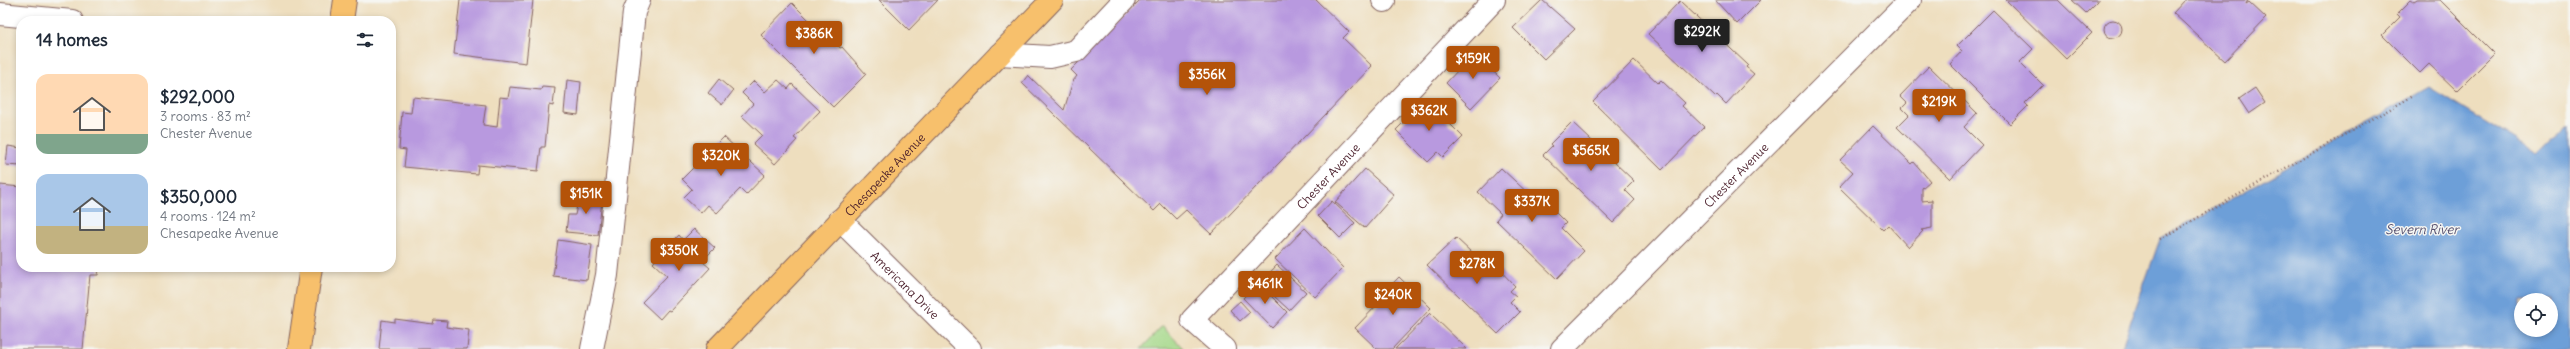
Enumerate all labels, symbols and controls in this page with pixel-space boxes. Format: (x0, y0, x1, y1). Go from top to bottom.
pin: $292K (1674, 19, 1730, 53)
pin: $386K (786, 21, 842, 55)
text: $292K (1684, 23, 1720, 40)
text: $386K (795, 25, 833, 42)
text: 14 homes (36, 29, 108, 51)
icon: filters (354, 29, 376, 51)
pin: $159K (1445, 46, 1501, 80)
text: $159K (1455, 50, 1491, 67)
pin: $356K (1179, 62, 1235, 96)
text: $356K (1188, 66, 1226, 83)
text: $292,000 (160, 86, 235, 108)
pin: $219K (1911, 89, 1967, 123)
icon: home (68, 90, 116, 138)
text: $219K (1922, 93, 1957, 110)
pin: $362K (1401, 98, 1457, 132)
text: $362K (1410, 102, 1448, 119)
text: 3 rooms · 83 m² (160, 108, 251, 125)
text: Chester Avenue (160, 125, 252, 142)
street label: Chesapeake Avenue (841, 130, 928, 219)
pin: $565K (1563, 138, 1619, 172)
street label: Chester Avenue (1700, 139, 1771, 210)
street label: Chester Avenue (1293, 140, 1363, 212)
text: $565K (1572, 142, 1610, 159)
pin: $320K (693, 143, 749, 177)
text: $320K (702, 147, 740, 164)
pin: $151K (558, 181, 614, 215)
text: $151K (570, 185, 602, 202)
text: $350,000 (160, 186, 237, 208)
pin: $337K (1504, 189, 1560, 223)
icon: home (68, 190, 116, 238)
text: $337K (1514, 193, 1550, 210)
text: 4 rooms · 124 m² (160, 208, 256, 225)
water label: Severn River (2385, 221, 2460, 238)
text: Chesapeake Avenue (160, 225, 278, 242)
pin: $350K (651, 238, 707, 272)
text: $350K (660, 242, 698, 259)
street label: Americana Drive (868, 248, 943, 322)
pin: $278K (1449, 251, 1505, 285)
text: $278K (1459, 255, 1495, 272)
pin: $461K (1237, 271, 1293, 305)
text: $461K (1247, 275, 1283, 292)
pin: $240K (1365, 282, 1421, 316)
text: $240K (1374, 286, 1412, 303)
map controls (2514, 293, 2558, 337)
button: locate (2514, 293, 2558, 337)

